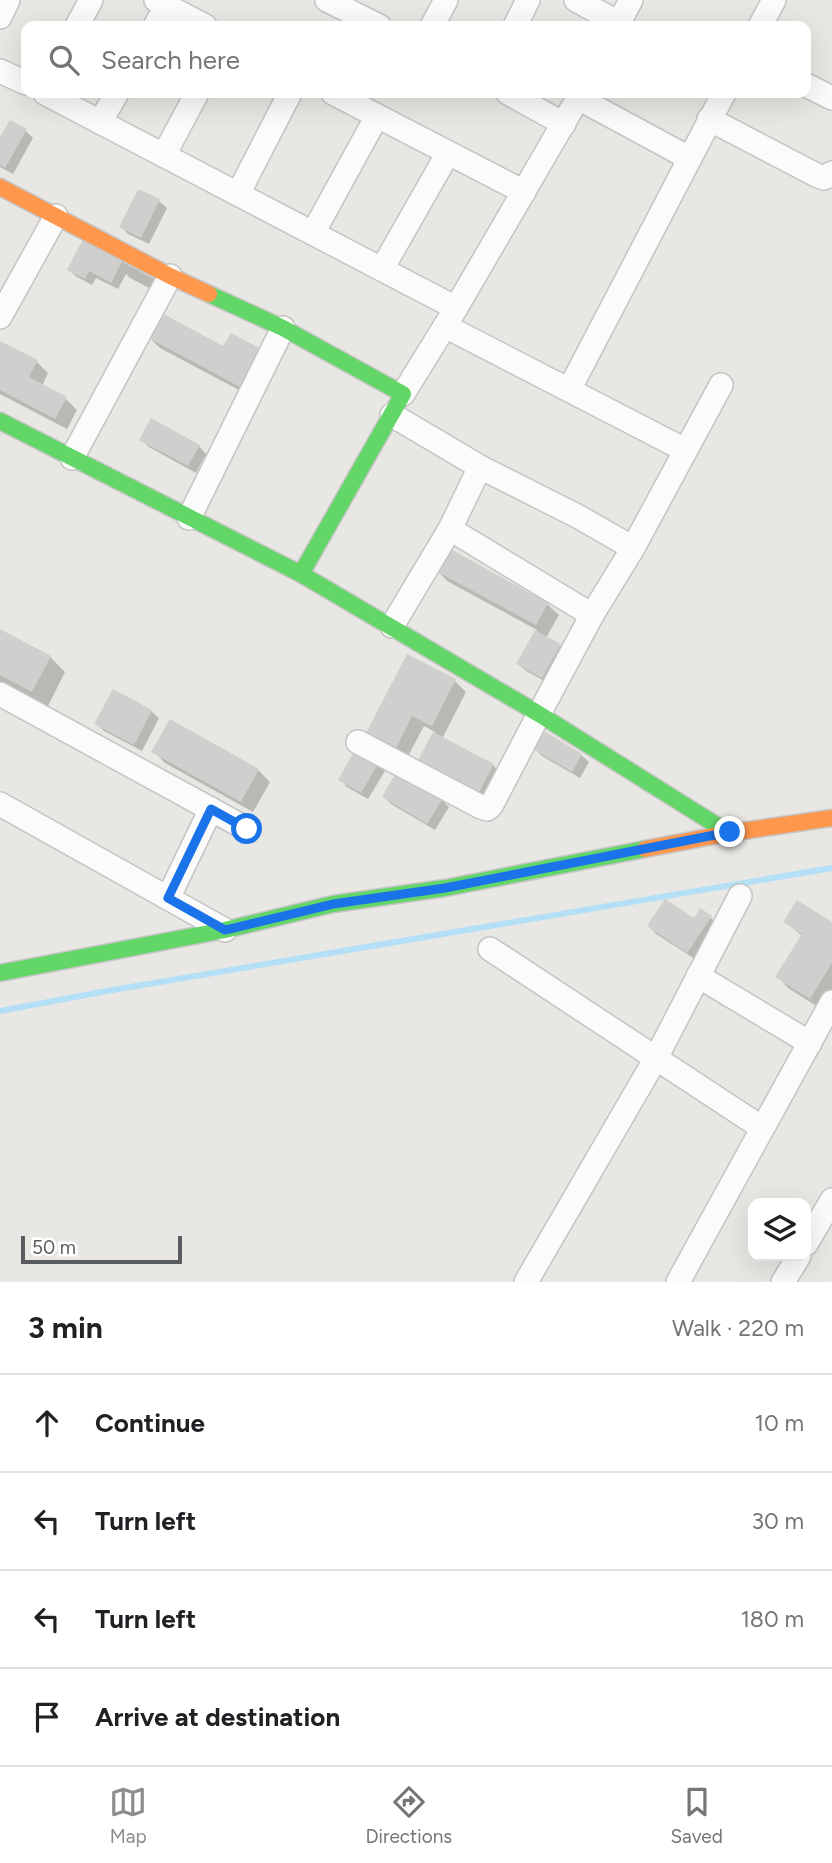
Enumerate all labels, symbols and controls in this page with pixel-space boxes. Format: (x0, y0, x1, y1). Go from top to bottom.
search box (21, 21, 811, 98)
icon: search (45, 41, 83, 79)
text: Search here (101, 44, 240, 76)
route start (231, 813, 262, 844)
route end (714, 816, 745, 847)
map controls (748, 1198, 811, 1261)
button: layers (748, 1198, 811, 1261)
scale bar (21, 1233, 182, 1265)
text: 50 m (32, 1236, 76, 1259)
text: 3 min (28, 1309, 103, 1346)
text: Walk · 220 m (672, 1314, 804, 1342)
icon: ahead (28, 1404, 66, 1442)
text: Continue (95, 1407, 205, 1439)
text: 10 m (755, 1409, 804, 1437)
icon: left (28, 1502, 66, 1540)
text: Turn left (95, 1505, 196, 1537)
text: 30 m (751, 1507, 804, 1535)
icon: left (28, 1600, 66, 1638)
text: Turn left (95, 1603, 196, 1635)
text: 180 m (740, 1605, 804, 1633)
icon: arrive (28, 1698, 66, 1736)
text: Arrive at destination (95, 1701, 340, 1733)
tab: Map (109, 1783, 147, 1848)
tab: Directions (365, 1783, 452, 1848)
tab: Saved (670, 1783, 723, 1848)

